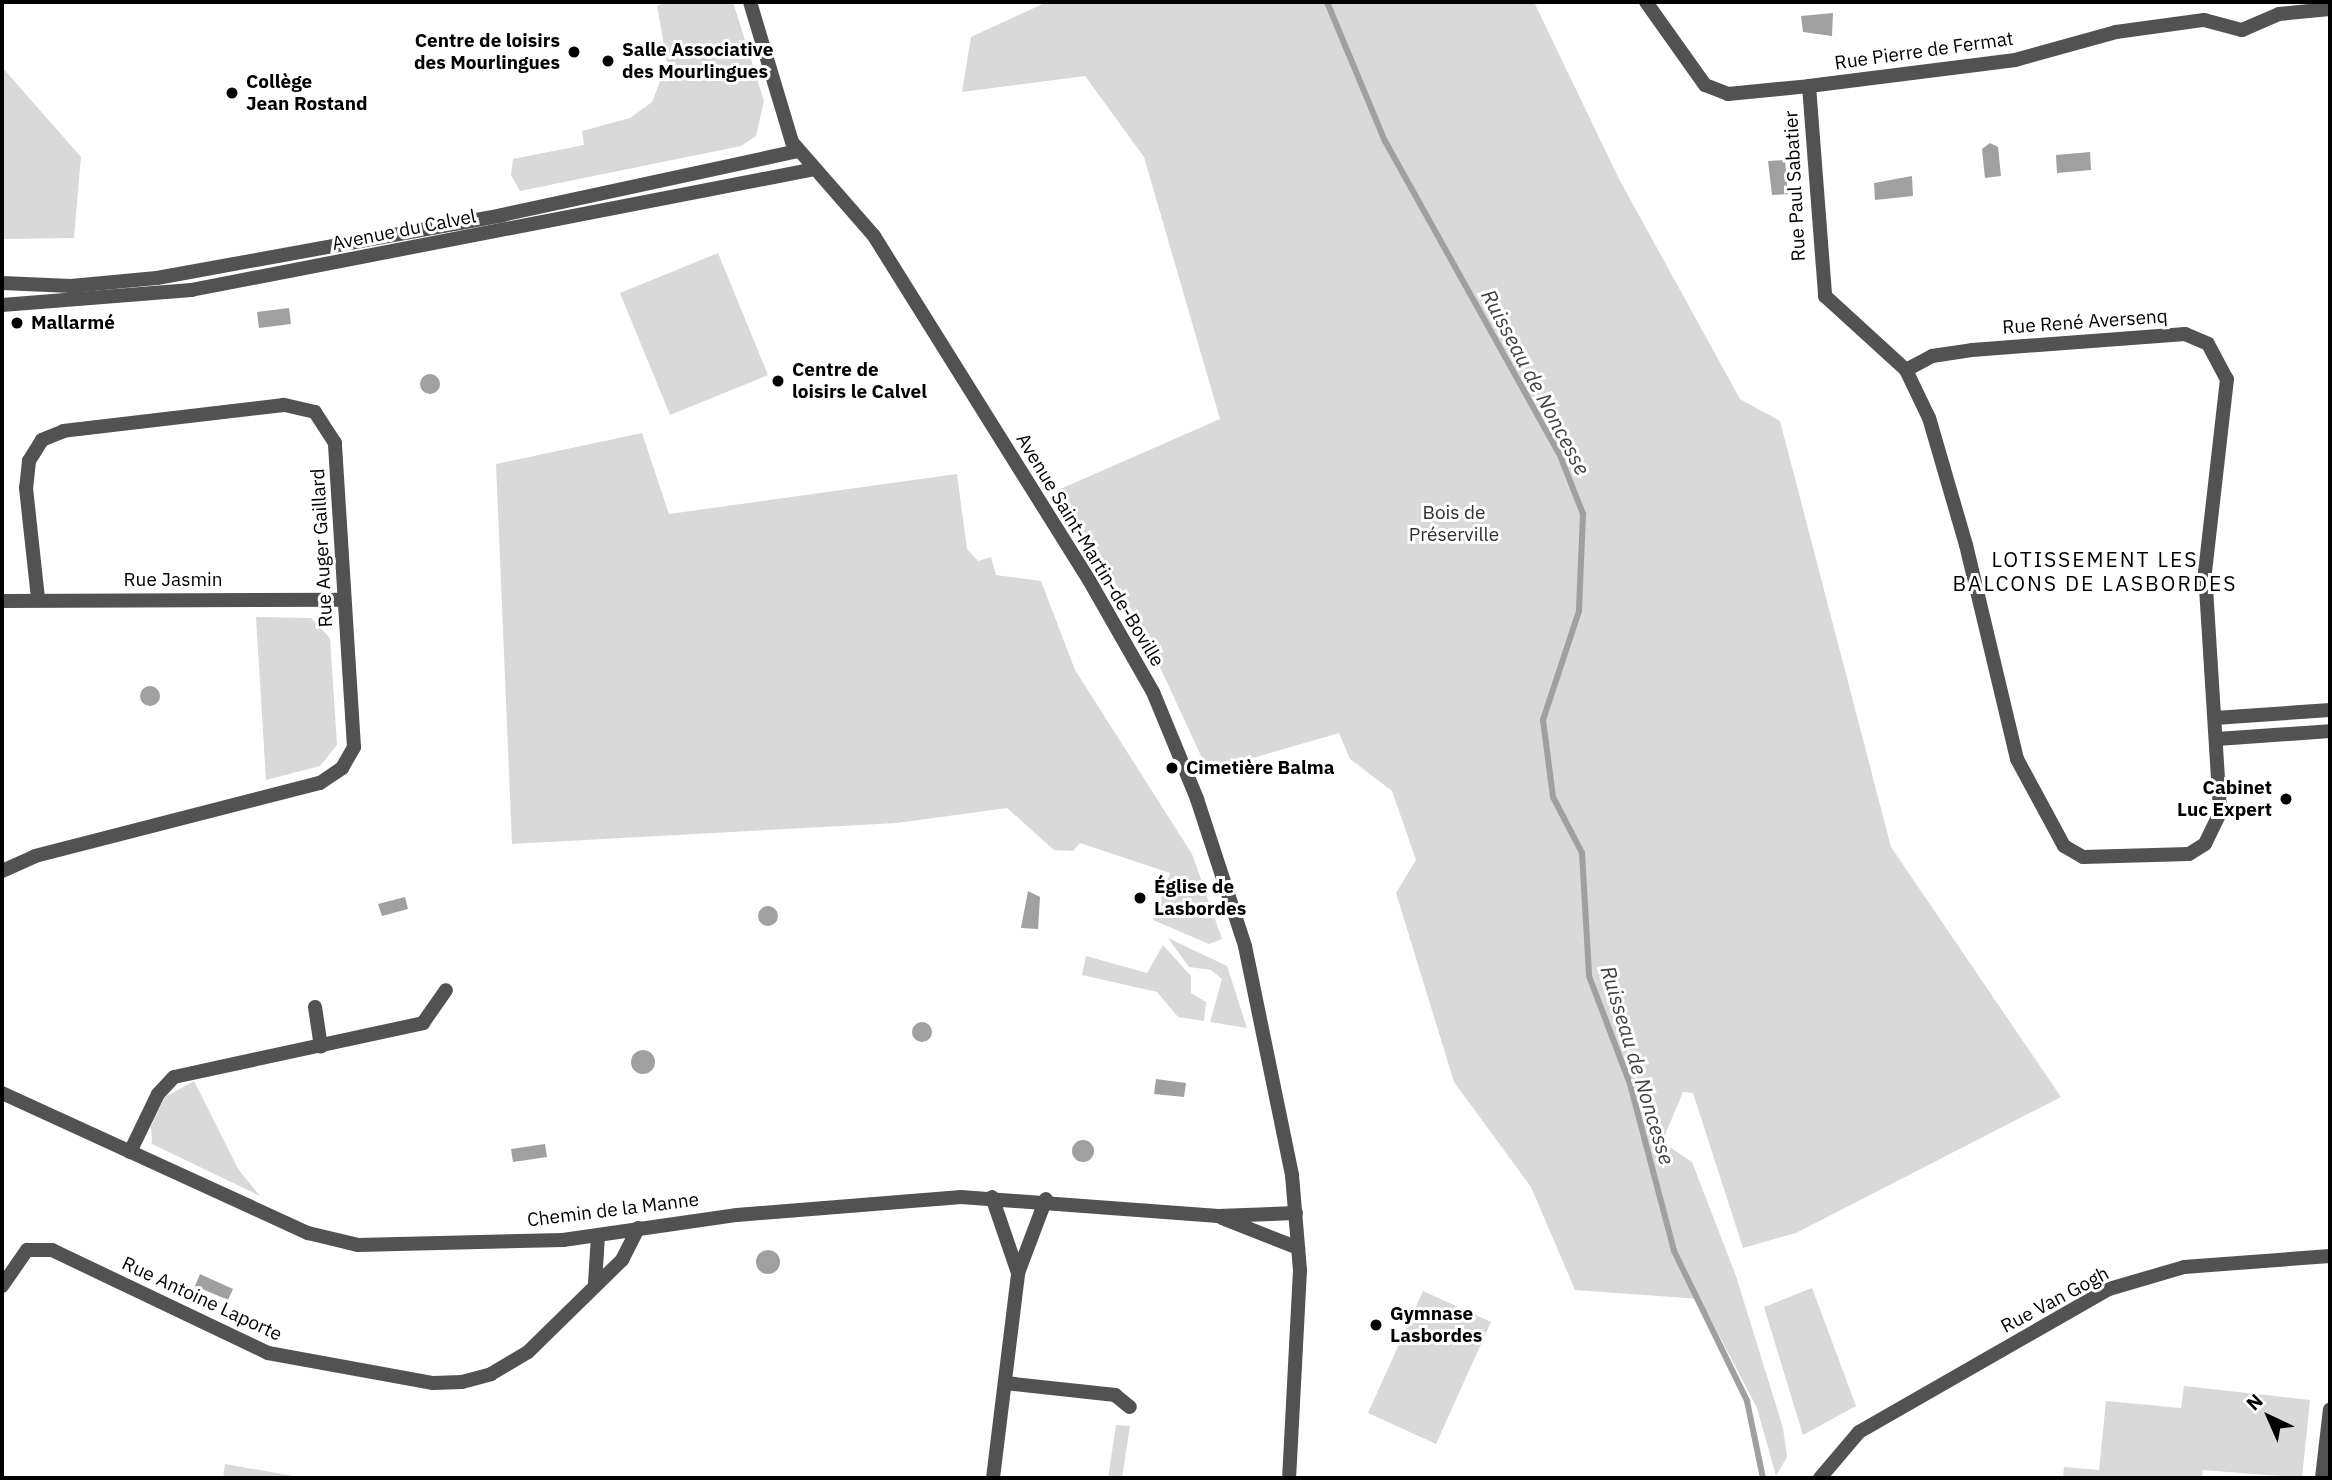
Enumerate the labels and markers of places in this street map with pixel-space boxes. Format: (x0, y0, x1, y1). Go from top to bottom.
place label: Centre de loisirs des Mourlingues (414, 30, 560, 74)
place label: Salle Associative des Mourlingues (622, 39, 773, 83)
marker: Centre de loisirs des Mourlingues (566, 44, 582, 60)
marker: Salle Associative des Mourlingues (600, 53, 616, 69)
place label: Collège Jean Rostand (246, 71, 368, 115)
marker: Collège Jean Rostand (224, 85, 240, 101)
place label: Mallarmé (31, 312, 115, 334)
marker: Mallarmé (9, 315, 25, 331)
place label: Centre de loisirs le Calvel (792, 359, 927, 403)
marker: Centre de loisirs le Calvel (770, 373, 786, 389)
place label: Cimetière Balma (1186, 757, 1335, 779)
marker: Cimetière Balma (1164, 760, 1180, 776)
place label: Cabinet Luc Expert (2177, 777, 2272, 821)
marker: Cabinet Luc Expert (2278, 791, 2294, 807)
place label: Église de Lasbordes (1154, 876, 1246, 920)
marker: Église de Lasbordes (1132, 890, 1148, 906)
place label: Gymnase Lasbordes (1390, 1303, 1482, 1347)
marker: Gymnase Lasbordes (1368, 1317, 1384, 1333)

